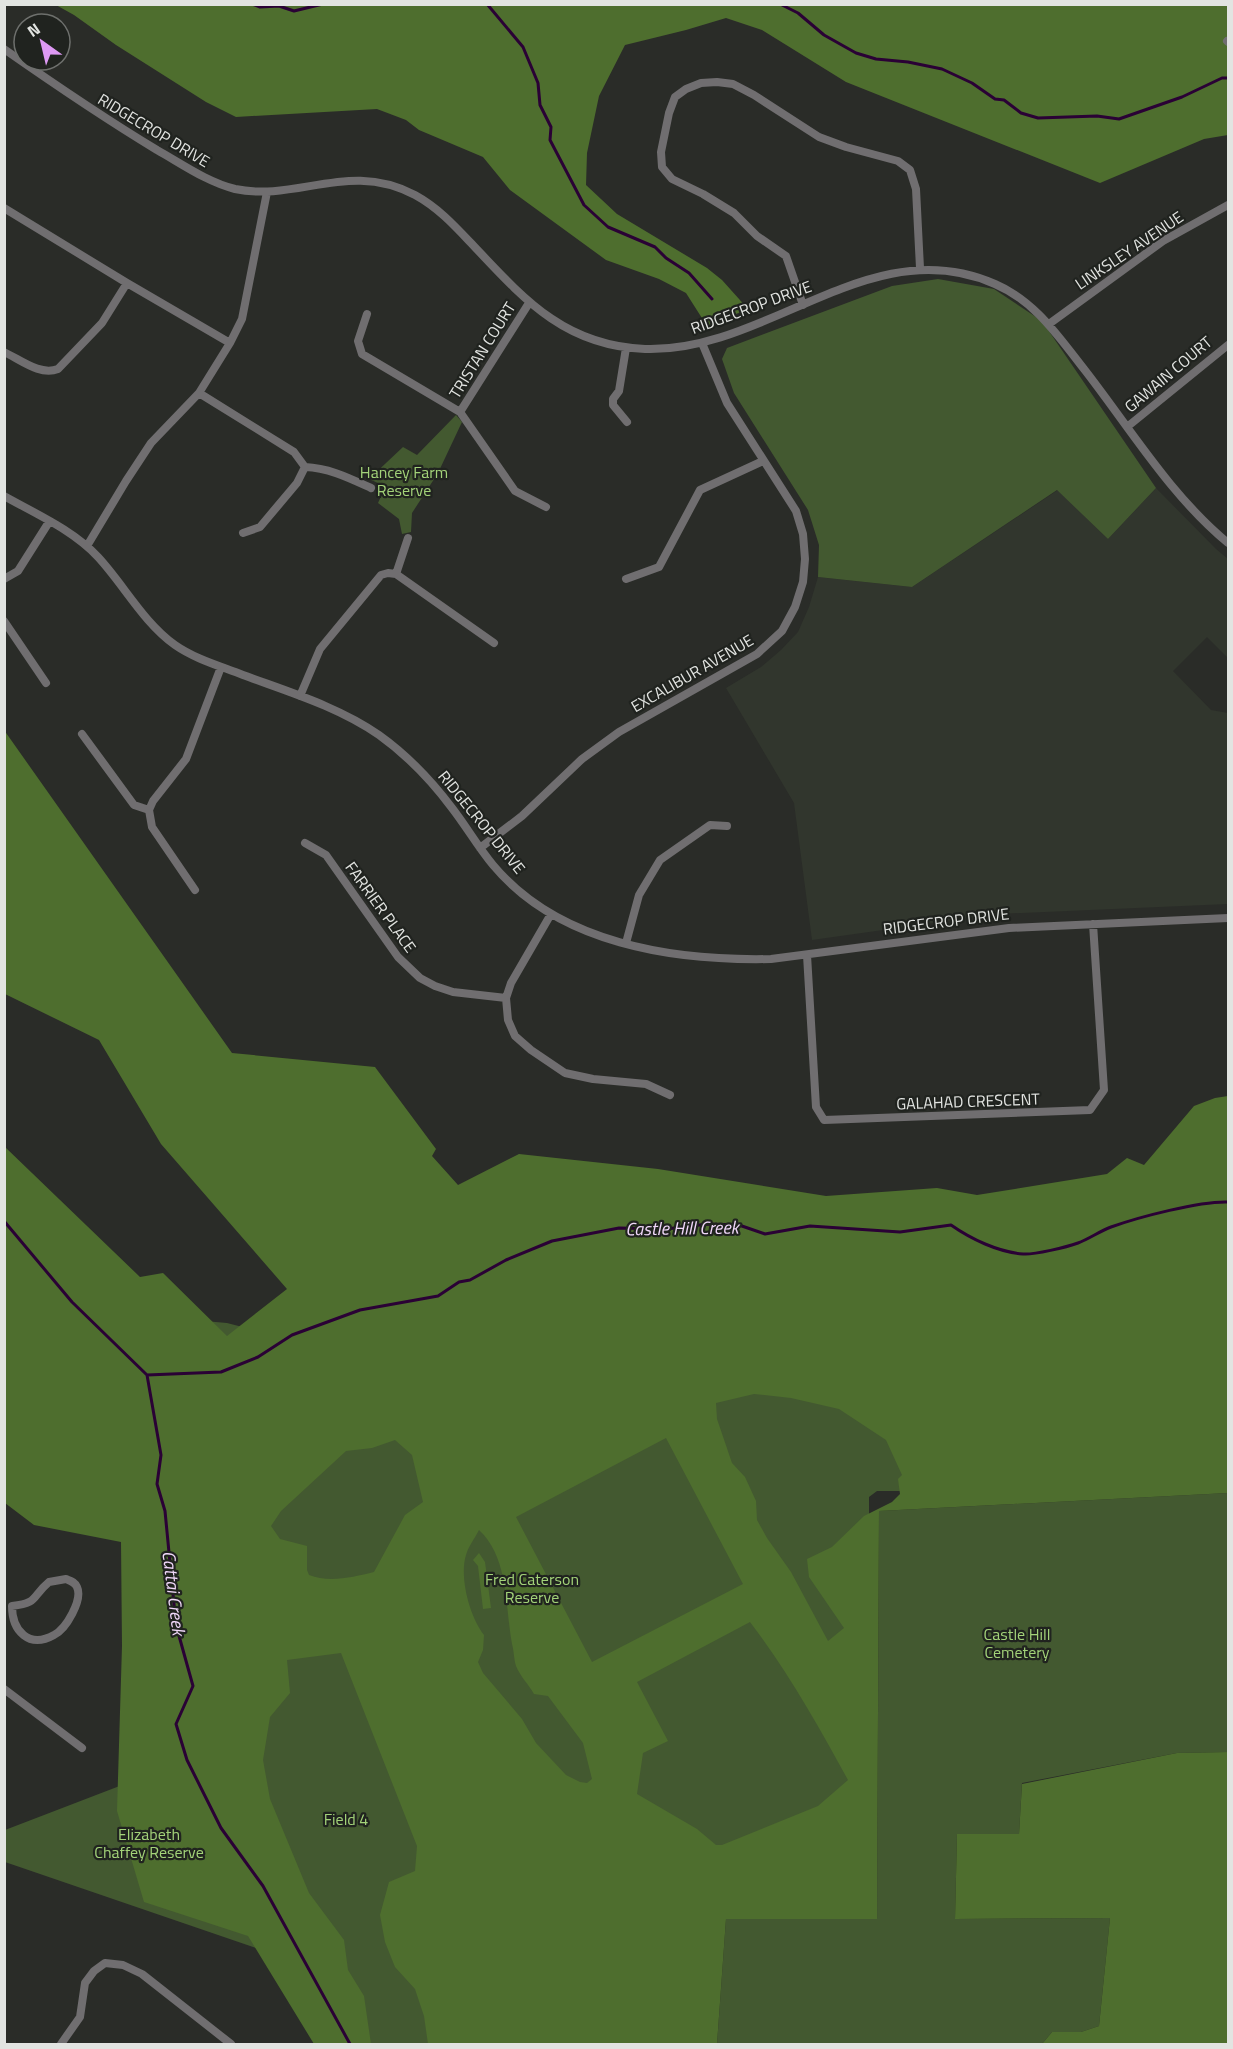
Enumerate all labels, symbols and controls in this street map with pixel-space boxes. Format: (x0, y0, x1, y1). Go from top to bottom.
north arrow (12, 12, 72, 72)
text: N (22, 17, 45, 43)
street label: RIDGECROP DRIVE (93, 87, 215, 173)
street label: LINKSLEY AVENUE (1070, 205, 1188, 295)
street label: RIDGECROP DRIVE (687, 274, 815, 340)
street label: TRISTAN COURT (443, 297, 522, 403)
street label: GAWAIN COURT (1119, 330, 1218, 418)
park label: Hancey Farm Reserve (360, 460, 448, 502)
street label: EXCALIBUR AVENUE (626, 628, 758, 718)
street label: RIDGECROP DRIVE (433, 765, 531, 879)
street label: FARRIER PLACE (340, 857, 422, 958)
street label: RIDGECROP DRIVE (881, 901, 1011, 941)
street label: GALAHAD CRESCENT (896, 1086, 1041, 1115)
water label: Castle Hill Creek (625, 1213, 741, 1242)
water label: Cattai Creek (155, 1549, 193, 1639)
park label: Fred Caterson Reserve (485, 1567, 579, 1609)
park label: Castle Hill Cemetery (984, 1622, 1050, 1664)
park label: Field 4 (324, 1807, 368, 1831)
park label: Elizabeth Chaffey Reserve (94, 1822, 204, 1864)

